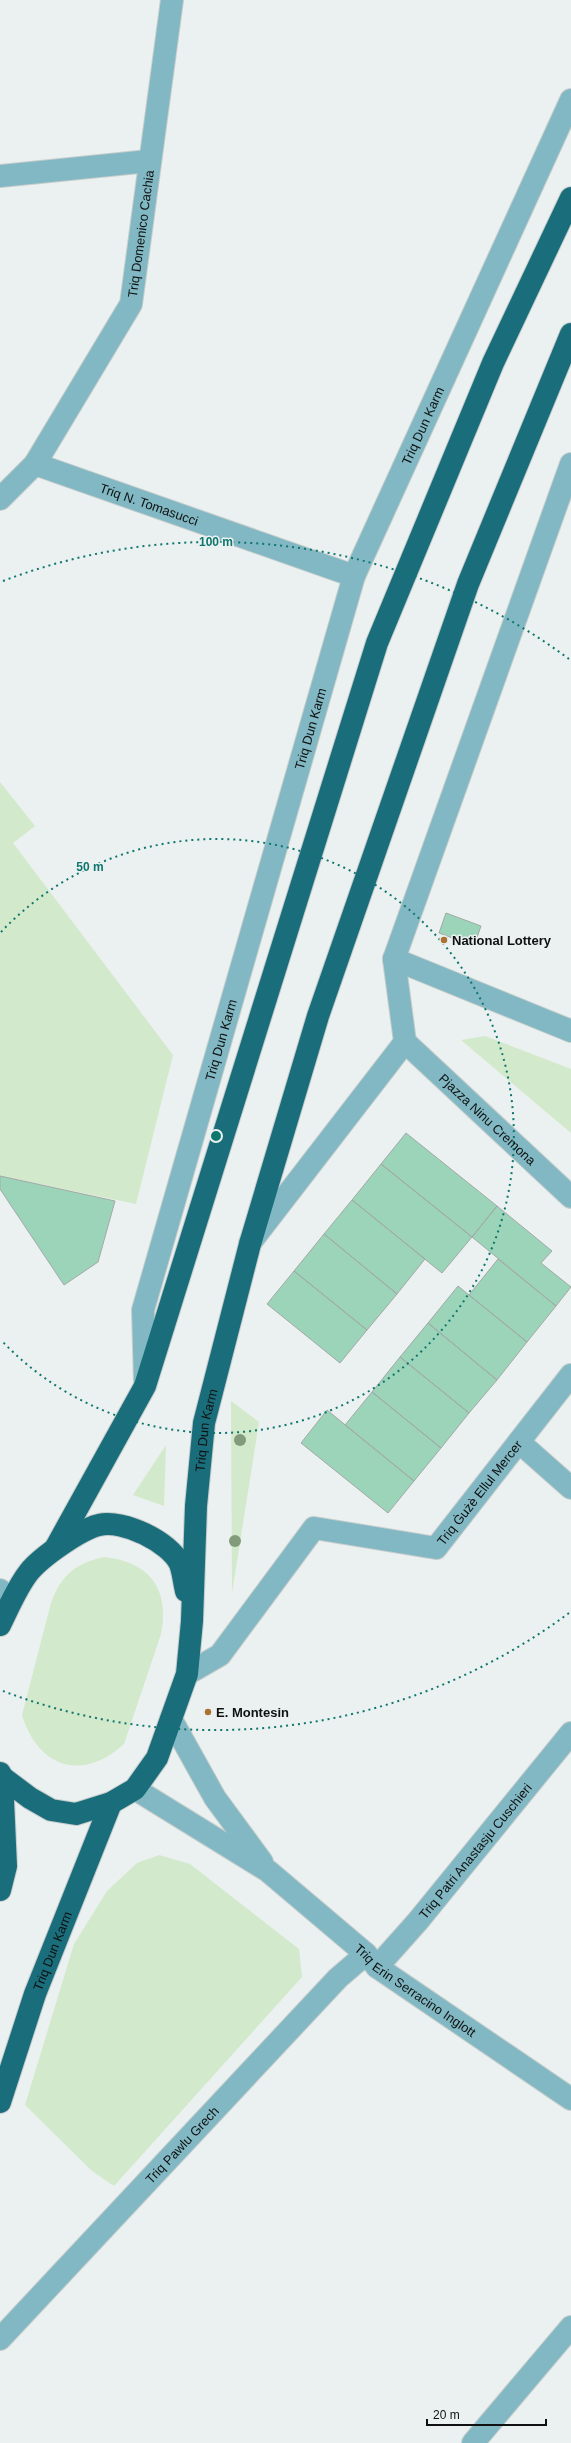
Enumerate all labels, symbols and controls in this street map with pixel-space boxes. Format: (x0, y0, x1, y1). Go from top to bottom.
street label: Triq Domenico Cachia (125, 168, 157, 298)
street label: Triq Dun Karm (399, 384, 447, 467)
street label: Triq N. Tomasucci (98, 480, 200, 529)
text: 100 m (199, 535, 233, 549)
street label: Triq Dun Karm (292, 686, 329, 771)
text: 50 m (76, 860, 104, 874)
place label: National Lottery (452, 933, 552, 948)
marker: National Lottery (439, 935, 449, 945)
street label: Triq Dun Karm (202, 998, 240, 1083)
street label: Pjazza Ninu Cremona (436, 1071, 539, 1169)
centre of rings (209, 1129, 223, 1143)
street label: Triq Dun Karm (192, 1387, 221, 1472)
street label: Triq Ġużè Ellul Mercer (434, 1437, 526, 1548)
place label: E. Montesin (216, 1705, 289, 1720)
marker: E. Montesin (203, 1707, 213, 1717)
street label: Triq Patri Anastasju Cuschieri (416, 1780, 535, 1922)
street label: Triq Dun Karm (30, 1909, 75, 1993)
street label: Triq Erin Serracino Inglott (351, 1941, 479, 2040)
street label: Triq Pawlu Grech (143, 2104, 222, 2187)
scale bar (427, 2401, 546, 2427)
text: 20 m (433, 2408, 460, 2422)

